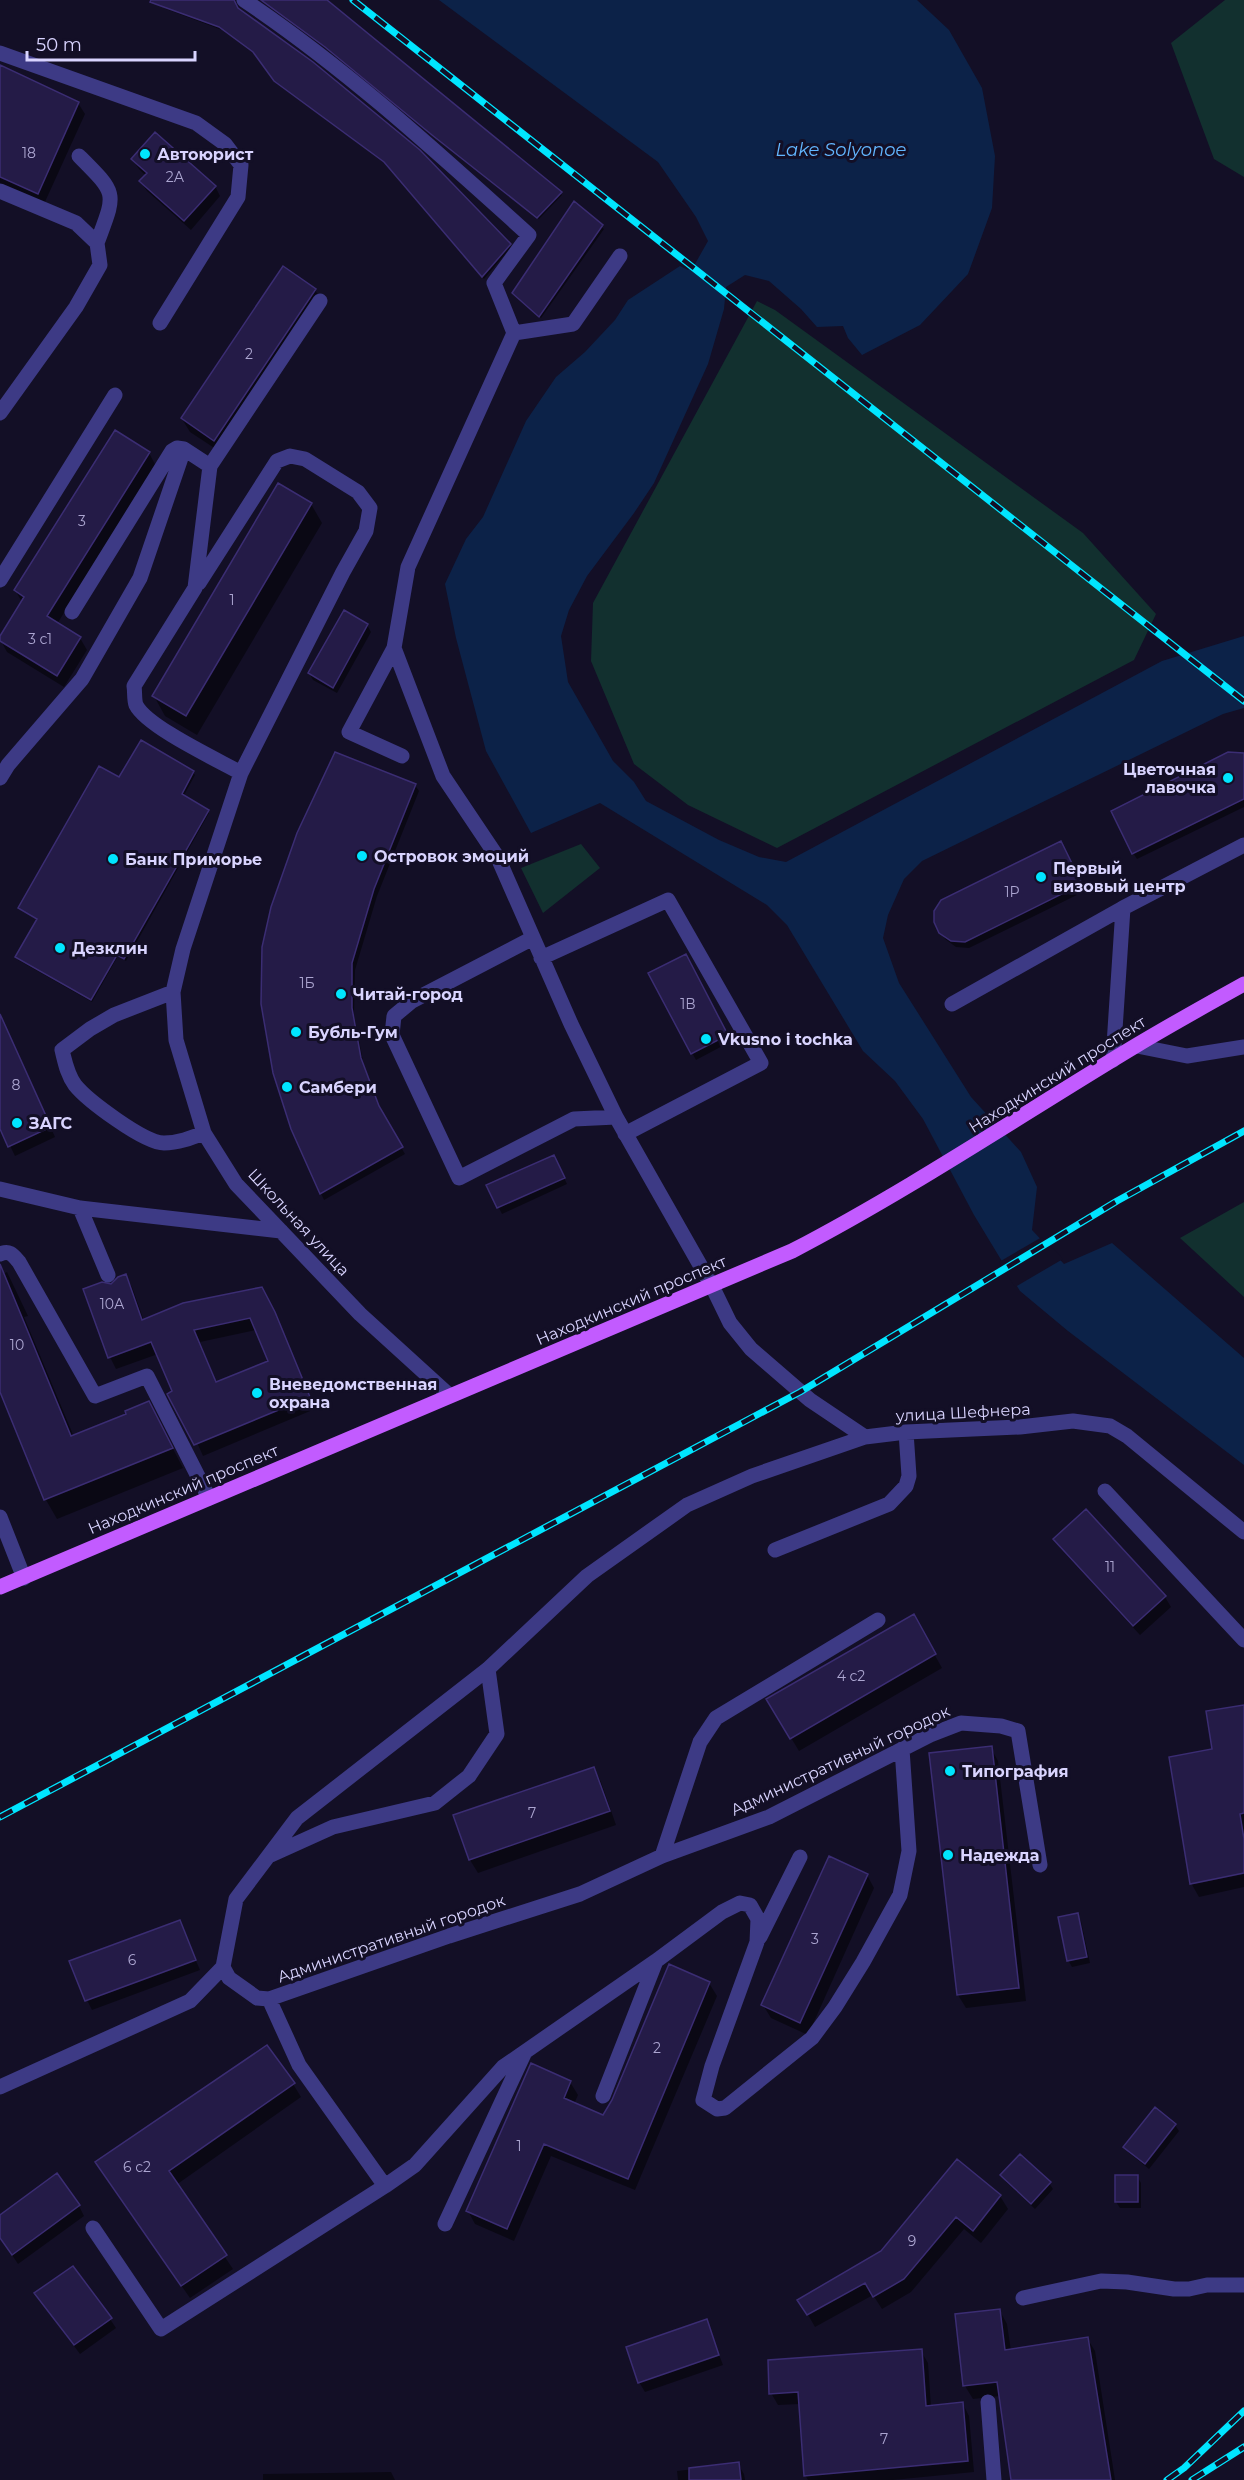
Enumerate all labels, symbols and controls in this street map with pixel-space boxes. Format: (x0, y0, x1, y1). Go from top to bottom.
scale bar (27, 24, 195, 62)
text: 50 m (36, 34, 82, 56)
water label: Lake Solyonoe (776, 139, 907, 161)
house number: 18 (22, 144, 36, 162)
place label: Автоюрист (157, 145, 254, 164)
marker: Автоюрист (138, 147, 152, 161)
house number: 2А (166, 168, 185, 186)
house number: 2 (245, 345, 253, 363)
house number: 3 (78, 512, 86, 530)
house number: 1 (229, 591, 235, 609)
house number: 3 с1 (28, 630, 52, 648)
place label: Цветочная лавочка (1123, 760, 1216, 797)
marker: Цветочная лавочка (1221, 771, 1235, 785)
place label: Островок эмоций (374, 847, 529, 866)
marker: Островок эмоций (355, 849, 369, 863)
place label: Банк Приморье (125, 850, 262, 869)
marker: Банк Приморье (106, 852, 120, 866)
place label: Первый визовый центр (1053, 859, 1186, 896)
marker: Первый визовый центр (1034, 870, 1048, 884)
house number: 1Р (1005, 883, 1020, 901)
place label: Дезклин (72, 939, 148, 958)
marker: Дезклин (53, 941, 67, 955)
house number: 1Б (299, 974, 315, 992)
place label: Читай-город (353, 985, 463, 1004)
marker: Читай-город (334, 987, 348, 1001)
house number: 1В (680, 995, 696, 1013)
street label: Находкинский проспект (965, 1012, 1150, 1137)
place label: Бубль-Гум (308, 1023, 398, 1042)
marker: Бубль-Гум (289, 1025, 303, 1039)
place label: Vkusno i tochka (717, 1030, 853, 1049)
marker: Vkusno i tochka (699, 1032, 713, 1046)
house number: 8 (12, 1076, 21, 1094)
place label: Самбери (299, 1078, 377, 1097)
marker: Самбери (280, 1080, 294, 1094)
place label: ЗАГС (28, 1114, 73, 1133)
marker: ЗАГС (10, 1116, 24, 1130)
street label: Школьная улица (244, 1165, 353, 1280)
street label: Находкинский проспект (533, 1251, 730, 1349)
house number: 10А (100, 1295, 125, 1313)
house number: 10 (10, 1336, 24, 1354)
place label: Вневедомственная охрана (269, 1375, 437, 1412)
marker: Вневедомственная охрана (250, 1386, 264, 1400)
street label: улица Шефнера (894, 1399, 1031, 1426)
street label: Находкинский проспект (85, 1440, 282, 1538)
house number: 11 (1105, 1558, 1115, 1576)
house number: 4 с2 (837, 1667, 865, 1685)
street label: Административный городок (728, 1701, 953, 1820)
place label: Типография (962, 1762, 1069, 1781)
marker: Типография (943, 1764, 957, 1778)
house number: 7 (528, 1804, 536, 1822)
place label: Надежда (960, 1846, 1040, 1865)
marker: Надежда (941, 1848, 955, 1862)
street label: Административный городок (275, 1890, 508, 1986)
house number: 3 (811, 1930, 819, 1948)
house number: 6 (128, 1951, 137, 1969)
house number: 2 (653, 2039, 661, 2057)
house number: 1 (516, 2137, 522, 2155)
house number: 6 с2 (123, 2158, 151, 2176)
house number: 9 (908, 2232, 916, 2250)
house number: 7 (880, 2430, 888, 2448)

